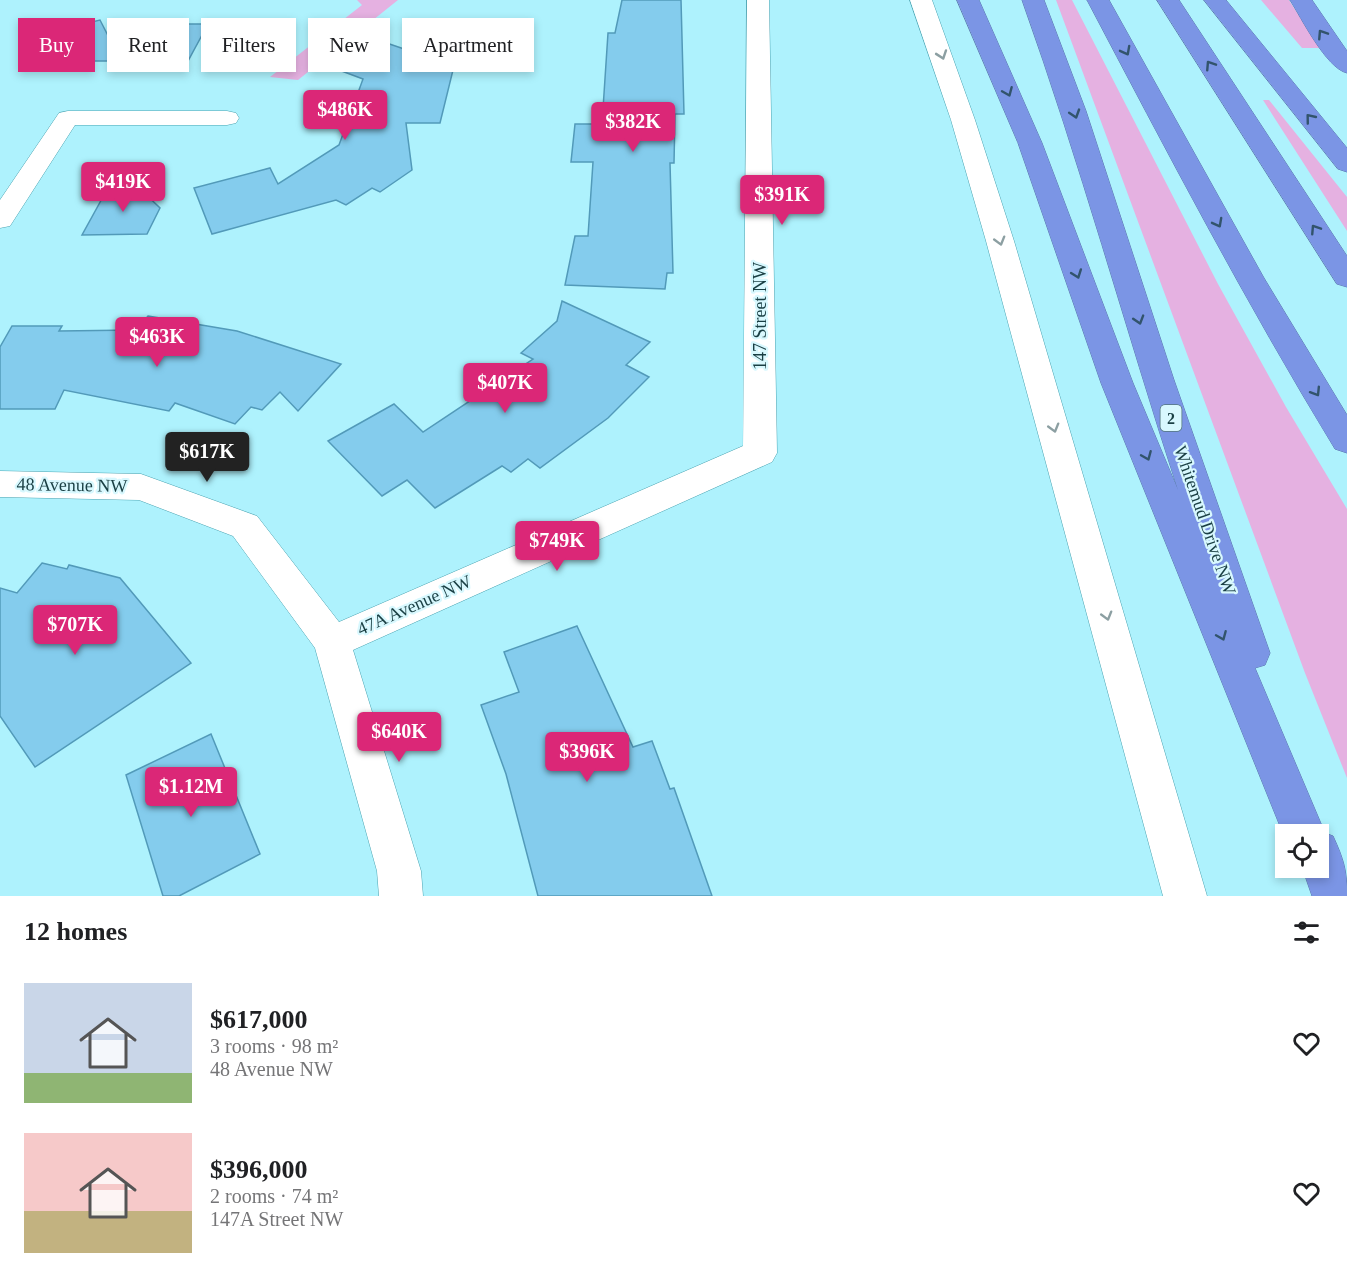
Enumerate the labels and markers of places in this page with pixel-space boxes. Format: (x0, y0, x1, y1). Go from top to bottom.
pin: $486K (303, 90, 387, 141)
pin: $382K (591, 102, 675, 153)
pin: $419K (81, 162, 165, 213)
pin: $391K (740, 175, 824, 226)
pin: $463K (115, 317, 199, 368)
pin: $407K (463, 363, 547, 414)
pin: $617K (165, 432, 249, 483)
pin: $749K (515, 521, 599, 572)
pin: $707K (33, 605, 117, 656)
pin: $640K (357, 712, 441, 763)
pin: $396K (545, 732, 629, 783)
pin: $1.12M (142, 767, 240, 818)

